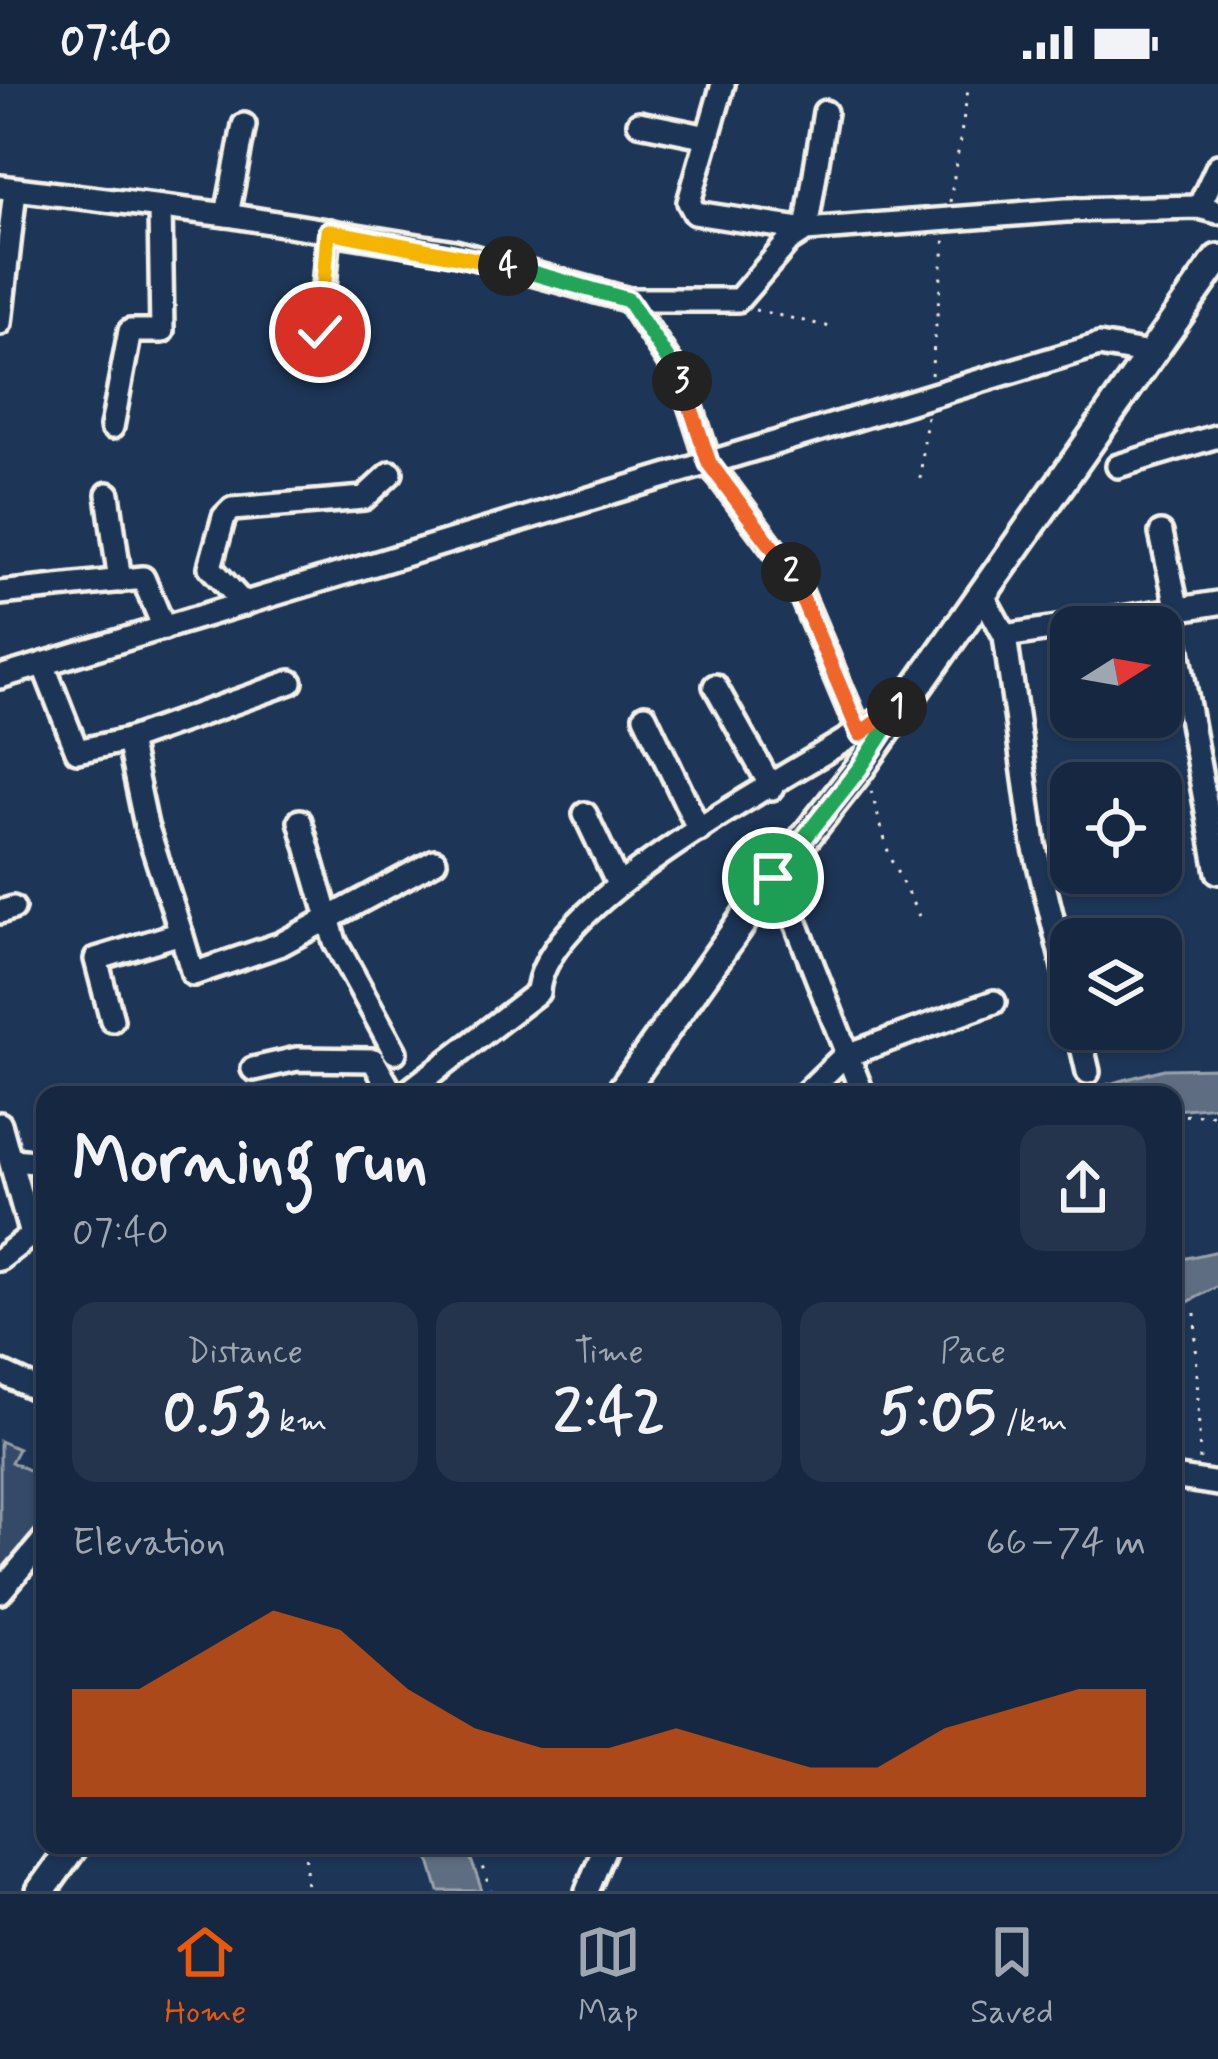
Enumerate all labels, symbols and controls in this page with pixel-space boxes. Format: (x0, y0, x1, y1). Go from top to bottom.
text: 07:40 (60, 13, 172, 72)
pin: 4 (478, 236, 538, 296)
text: 4 (498, 244, 518, 288)
pin (269, 281, 371, 383)
icon: check (287, 299, 353, 365)
pin: 3 (652, 351, 712, 411)
text: 3 (675, 359, 689, 403)
pin: 2 (761, 542, 821, 602)
text: 2 (783, 550, 799, 594)
north arrow (1050, 606, 1182, 738)
map controls (1050, 606, 1182, 1050)
pin: 1 (867, 677, 927, 737)
text: 1 (890, 685, 904, 729)
button: locate (1050, 762, 1182, 894)
pin (722, 827, 824, 929)
icon: arrive (740, 845, 806, 911)
button: layers (1050, 918, 1182, 1050)
text: Morning run (72, 1120, 428, 1206)
button: share (1020, 1125, 1146, 1251)
text: 07:40 (72, 1208, 169, 1259)
text: Distance (187, 1331, 303, 1375)
text: Time (574, 1331, 644, 1375)
text: Pace (940, 1331, 1006, 1375)
text: 0.53 (163, 1375, 270, 1454)
text: 2:42 (553, 1375, 665, 1454)
text: 5:05 (879, 1375, 996, 1454)
text: km (270, 1400, 327, 1444)
text: /km (996, 1400, 1068, 1444)
text: Elevation (72, 1518, 226, 1569)
text: 66–74 m (986, 1518, 1146, 1569)
tab: Home (164, 1919, 246, 2035)
tab: Map (575, 1919, 641, 2035)
tab: Saved (970, 1919, 1054, 2035)

